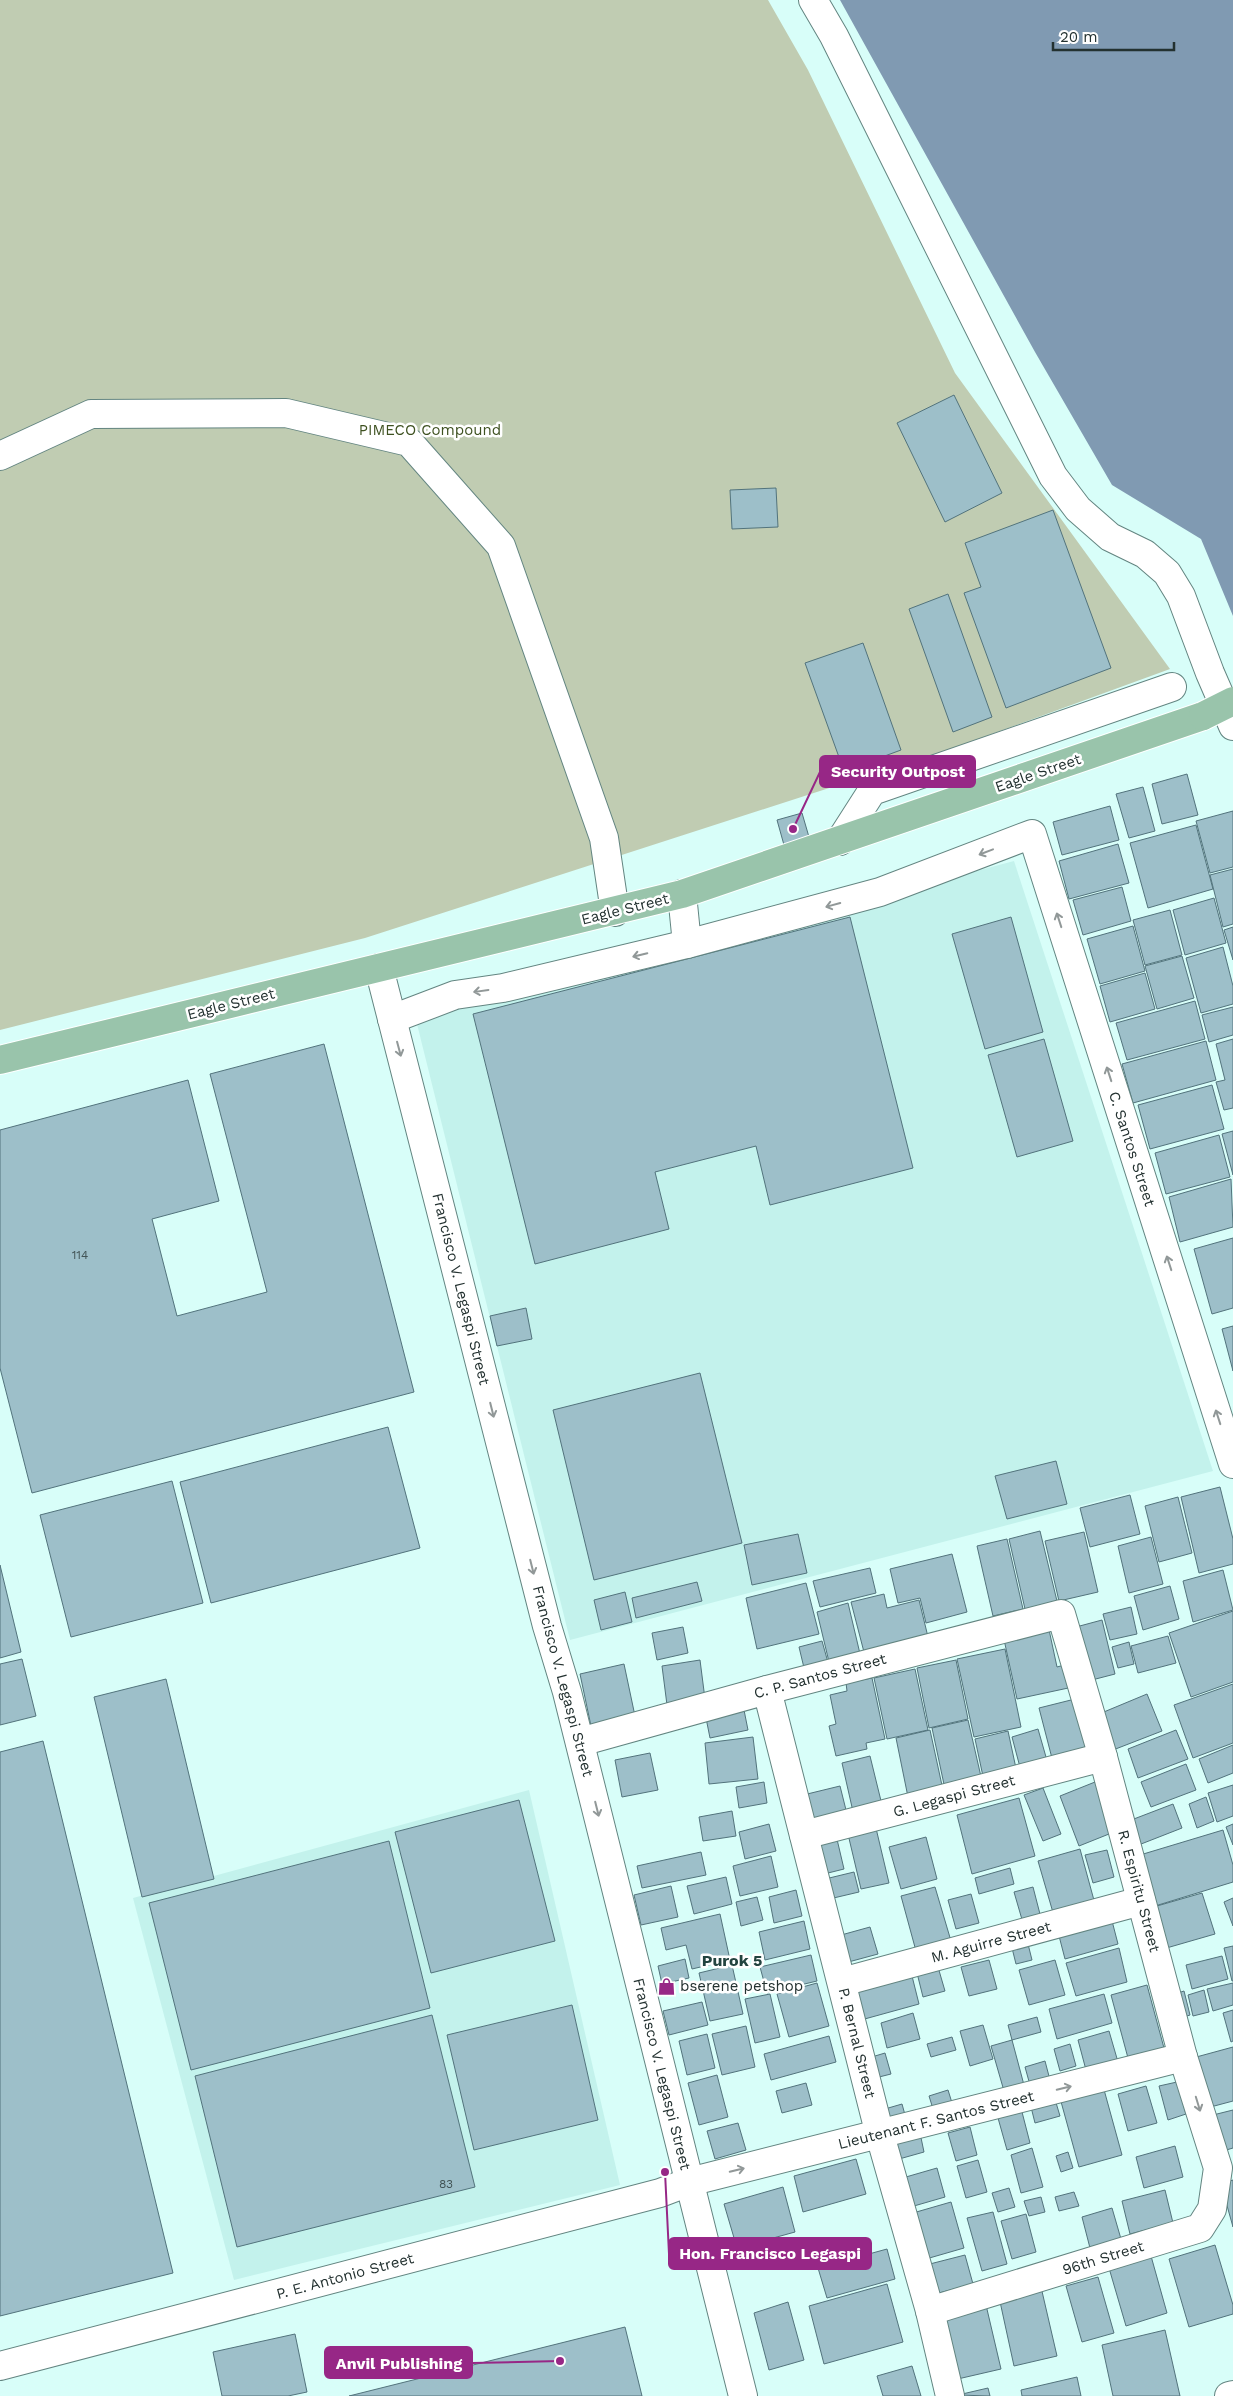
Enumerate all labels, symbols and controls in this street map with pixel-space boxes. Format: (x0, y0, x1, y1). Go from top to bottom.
scale bar (1053, 20, 1174, 52)
text: 20 m (1060, 28, 1098, 46)
park label: PIMECO Compound (359, 421, 501, 439)
street label: Eagle Street (993, 750, 1084, 796)
callout: Security Outpost (820, 756, 975, 787)
text: Security Outpost (831, 762, 965, 781)
one-way arrow (979, 848, 994, 857)
street label: Eagle Street (579, 889, 671, 929)
one-way arrow (825, 900, 841, 910)
one-way arrow (1054, 912, 1064, 928)
one-way arrow (632, 951, 648, 960)
street label: Eagle Street (185, 984, 277, 1024)
one-way arrow (474, 986, 490, 996)
one-way arrow (395, 1041, 404, 1057)
one-way arrow (1103, 1067, 1113, 1083)
street label: C. Santos Street (1105, 1089, 1159, 1209)
street label: Francisco V. Legaspi Street (428, 1191, 494, 1387)
house number: 114 (72, 1248, 88, 1262)
one-way arrow (1163, 1255, 1173, 1271)
one-way arrow (488, 1401, 497, 1417)
one-way arrow (1213, 1410, 1223, 1426)
one-way arrow (528, 1559, 537, 1575)
street label: Francisco V. Legaspi Street (529, 1584, 597, 1779)
street label: C. P. Santos Street (752, 1649, 889, 1702)
street label: G. Legaspi Street (891, 1771, 1018, 1821)
one-way arrow (592, 1800, 602, 1816)
street label: R. Espiritu Street (1114, 1828, 1164, 1955)
street label: M. Aguirre Street (929, 1917, 1054, 1967)
district label: Purok 5 (702, 1951, 762, 1970)
street label: Francisco V. Legaspi Street (629, 1976, 695, 2172)
shop icon: bserene petshop (656, 1976, 676, 1996)
place label: bserene petshop (680, 1977, 803, 1995)
street label: P. Bernal Street (835, 1986, 880, 2101)
one-way arrow (1055, 2082, 1071, 2092)
street label: Lieutenant F. Santos Street (836, 2087, 1037, 2153)
one-way arrow (1193, 2095, 1203, 2111)
one-way arrow (728, 2165, 744, 2174)
house number: 83 (439, 2177, 453, 2191)
street label: 96th Street (1060, 2237, 1147, 2279)
callout: Hon. Francisco Legaspi (669, 2238, 871, 2269)
text: Hon. Francisco Legaspi (679, 2244, 861, 2263)
street label: P. E. Antonio Street (274, 2249, 416, 2303)
callout: Anvil Publishing (325, 2347, 472, 2378)
text: Anvil Publishing (336, 2354, 462, 2373)

